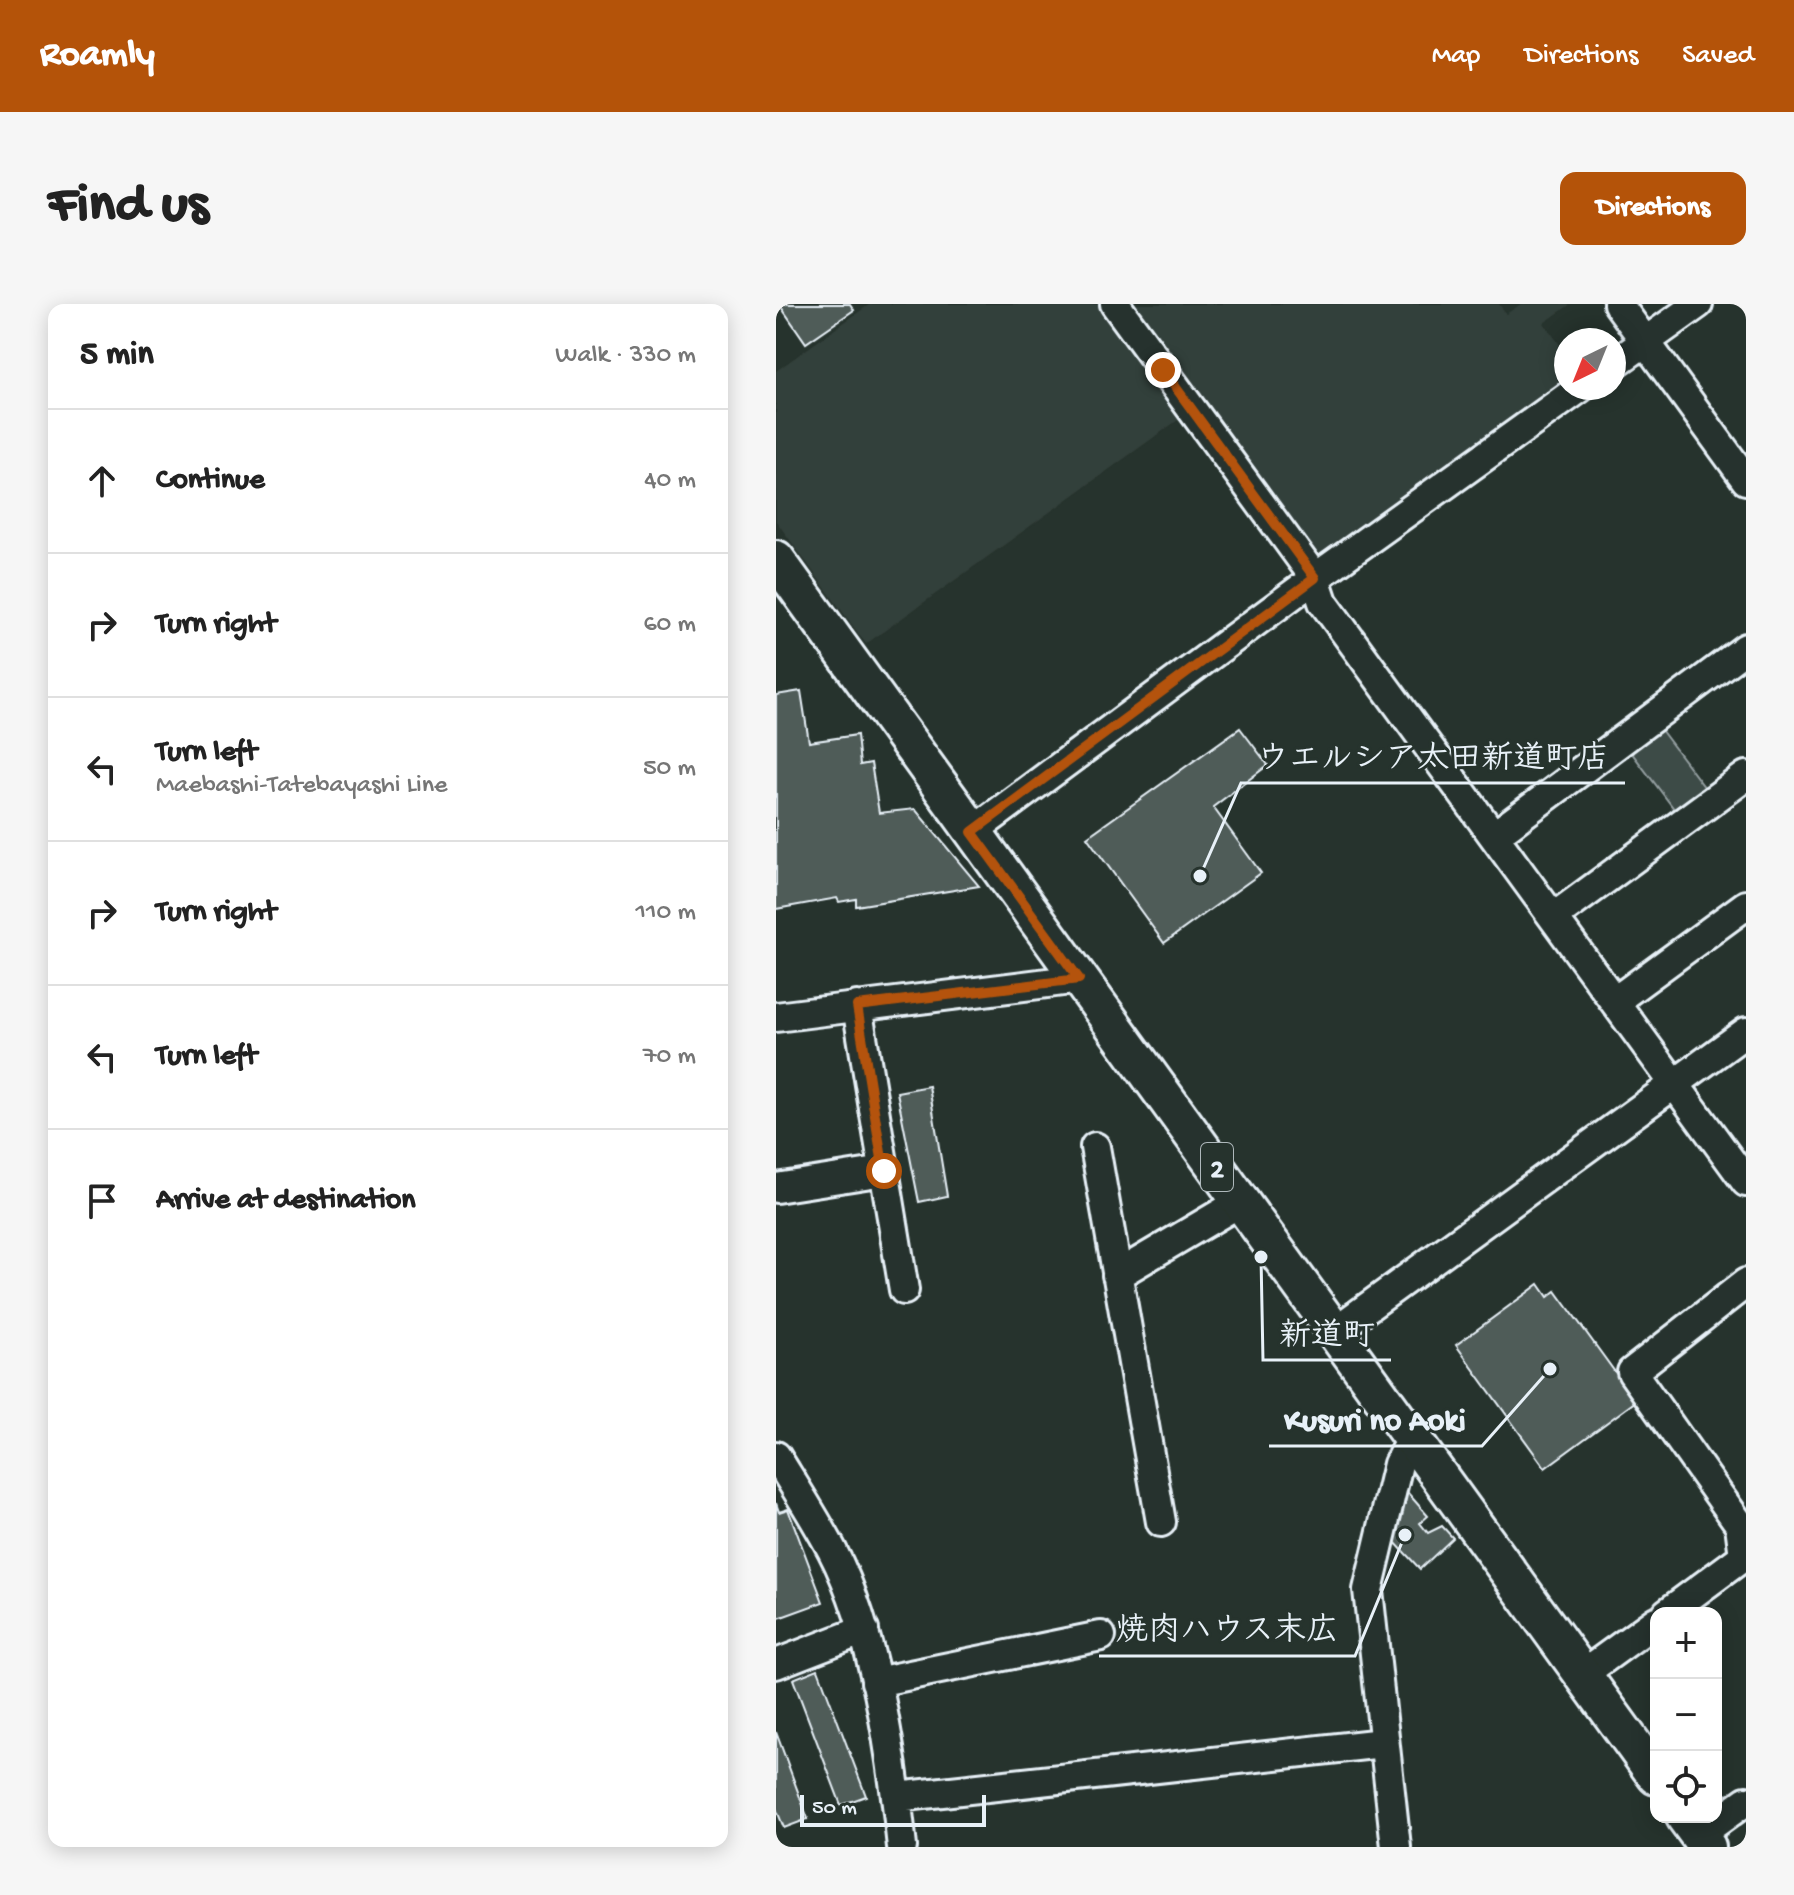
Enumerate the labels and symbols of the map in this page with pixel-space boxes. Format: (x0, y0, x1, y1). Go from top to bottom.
north arrow (1554, 328, 1626, 400)
route end (1145, 352, 1181, 388)
callout: ウエルシア太田新道町店 (1241, 727, 1625, 783)
text: ウエルシア太田新道町店 (1257, 740, 1609, 780)
road number: 2 (1201, 1143, 1233, 1191)
route start (866, 1153, 902, 1189)
callout: 新道町 (1263, 1304, 1391, 1360)
text: 新道町 (1279, 1318, 1375, 1357)
callout: Kusuri no Aoki (1269, 1390, 1482, 1446)
text: Kusuri no Aoki (1283, 1404, 1466, 1442)
callout: 焼肉ハウス末広 (1099, 1600, 1355, 1656)
text: 焼肉ハウス末広 (1116, 1612, 1338, 1652)
scale bar (800, 1791, 986, 1827)

